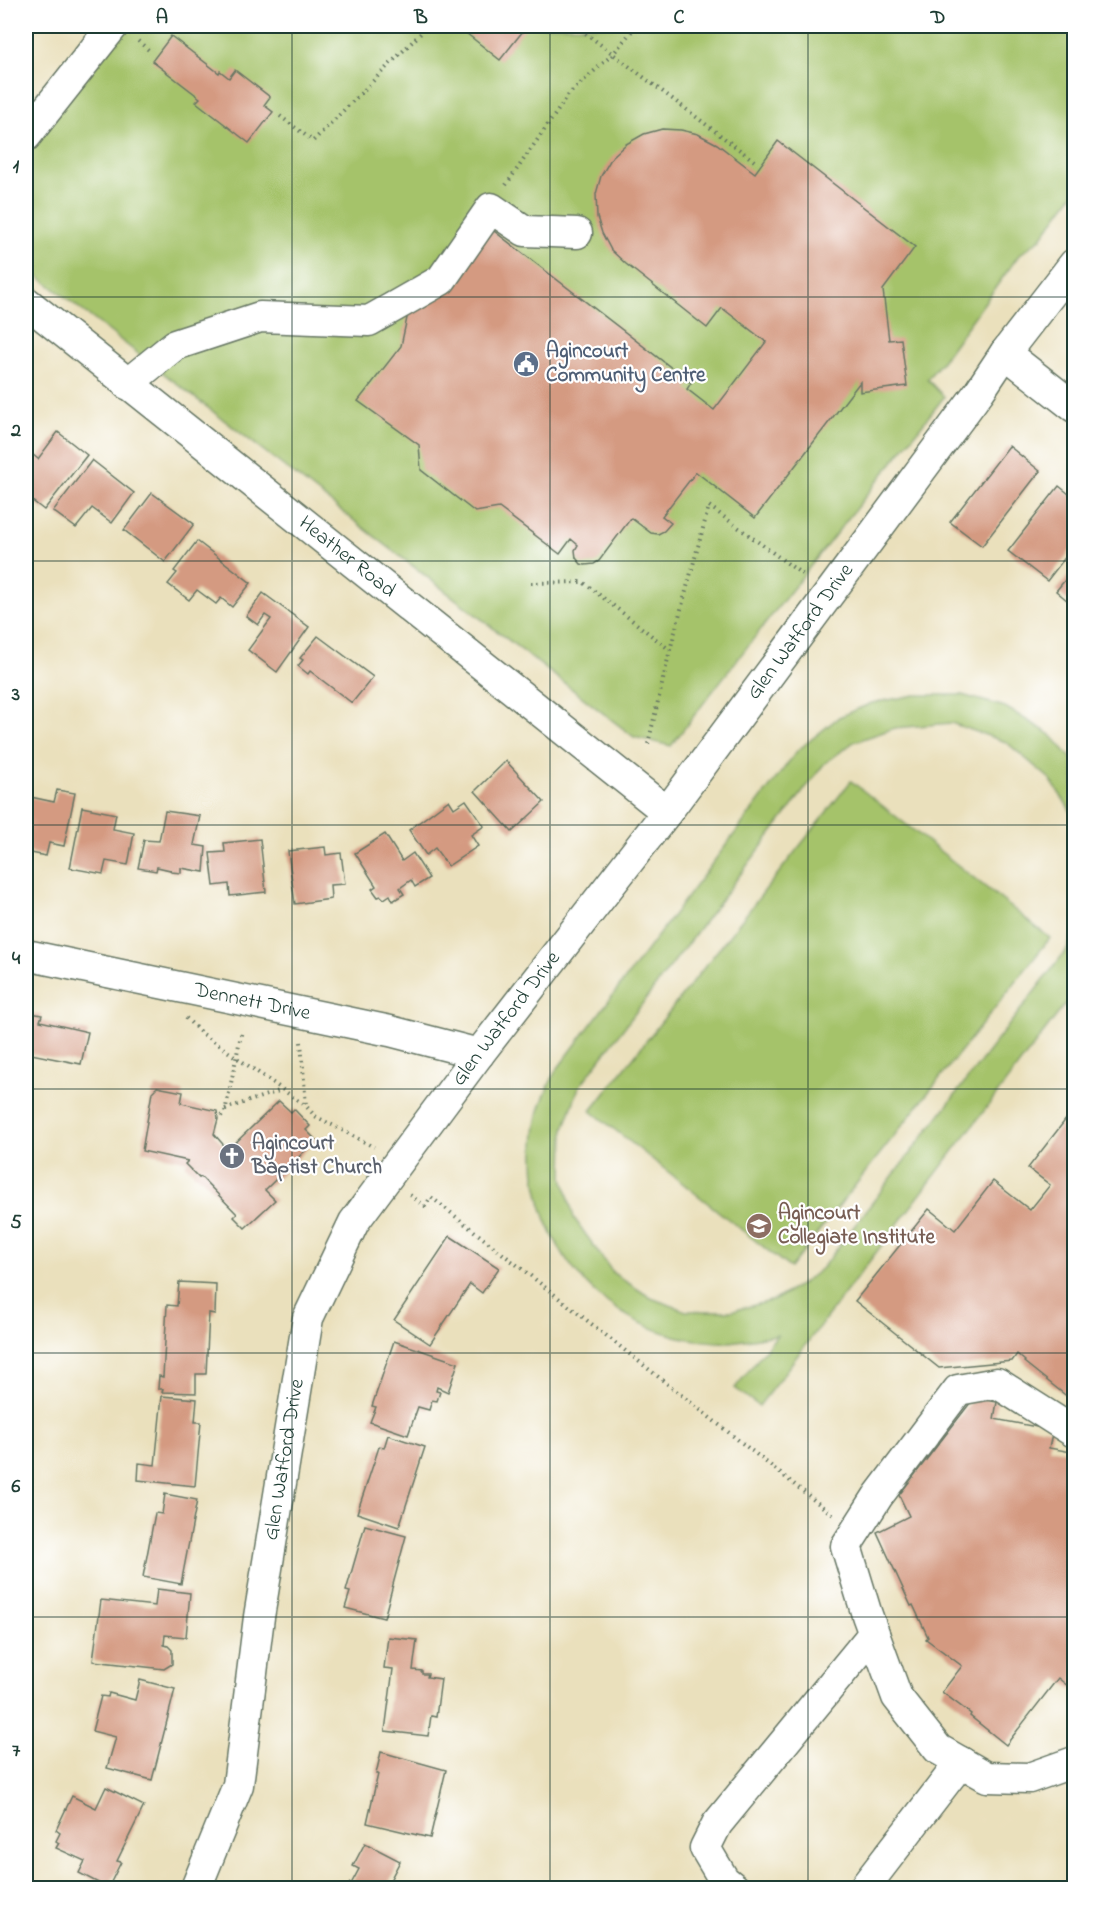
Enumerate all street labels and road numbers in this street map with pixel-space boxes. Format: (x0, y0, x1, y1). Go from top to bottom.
street label: Heather Road (292, 509, 402, 606)
street label: Glen Watford Drive (740, 557, 862, 707)
street label: Glen Watford Drive (445, 945, 569, 1093)
street label: Dennett Drive (190, 975, 314, 1029)
street label: Glen Watford Drive (257, 1376, 313, 1543)

